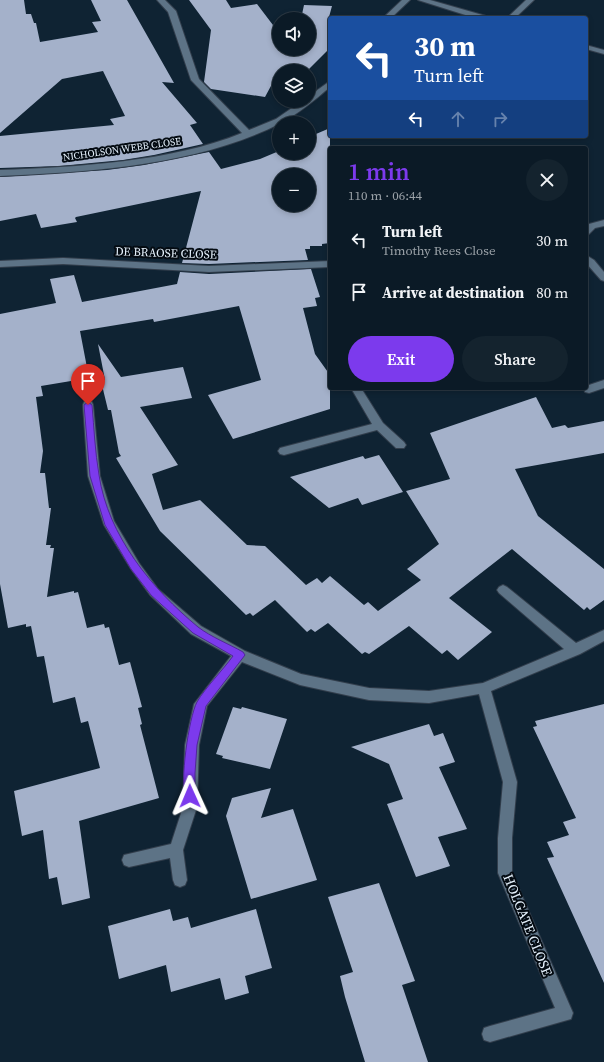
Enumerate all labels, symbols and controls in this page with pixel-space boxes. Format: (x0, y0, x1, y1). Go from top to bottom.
map controls (272, 12, 316, 212)
button: sound (272, 12, 316, 56)
text: 30 m (414, 27, 476, 65)
icon: left (348, 32, 400, 84)
text: Turn left (414, 63, 484, 88)
button: layers (272, 64, 316, 108)
icon: left (405, 108, 427, 130)
icon: ahead (447, 108, 469, 130)
icon: right (489, 108, 511, 130)
button: + (272, 116, 316, 160)
street label: NICHOLSON WEBB CLOSE (62, 134, 182, 164)
text: 1 min (348, 155, 410, 188)
button: close (526, 159, 568, 201)
button: − (272, 168, 316, 212)
text: 110 m · 06:44 (348, 187, 422, 204)
text: Turn left (382, 221, 442, 242)
icon: left (348, 229, 370, 251)
text: 30 m (536, 230, 568, 251)
text: Timothy Rees Close (382, 242, 496, 259)
street label: DE BRAOSE CLOSE (115, 243, 217, 263)
icon: arrive (348, 281, 370, 303)
text: Arrive at destination (382, 282, 524, 303)
text: 80 m (536, 282, 568, 303)
button: Exit (348, 336, 454, 382)
button: Share (462, 336, 568, 382)
pin (71, 364, 105, 405)
icon: arrive (77, 370, 99, 392)
position arrow (169, 775, 211, 817)
street label: HOLGATE CLOSE (498, 871, 558, 979)

